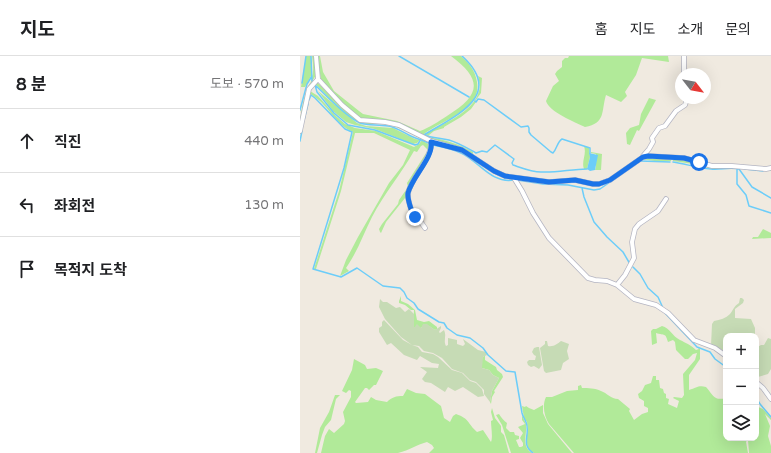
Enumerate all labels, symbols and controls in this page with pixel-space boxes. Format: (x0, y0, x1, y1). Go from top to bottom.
text: 지도 (20, 19, 55, 41)
text: 홈 (595, 21, 608, 38)
text: 지도 (630, 21, 655, 38)
text: 소개 (677, 21, 703, 38)
text: 문의 (725, 21, 751, 38)
north arrow (675, 68, 711, 104)
text: 8 분 (16, 74, 47, 95)
text: 도보 · 570 m (210, 76, 284, 92)
icon: ahead (16, 130, 38, 152)
text: 직진 (54, 133, 82, 151)
text: 440 m (244, 133, 284, 149)
route start (690, 153, 708, 171)
icon: left (16, 194, 38, 216)
text: 좌회전 (54, 197, 95, 215)
text: 130 m (244, 197, 284, 213)
route end (406, 208, 424, 226)
icon: arrive (16, 258, 38, 280)
text: 목적지 도착 (54, 261, 127, 279)
map controls (723, 333, 759, 441)
button: + (723, 333, 759, 369)
button: − (723, 369, 759, 405)
button: layers (723, 405, 759, 441)

